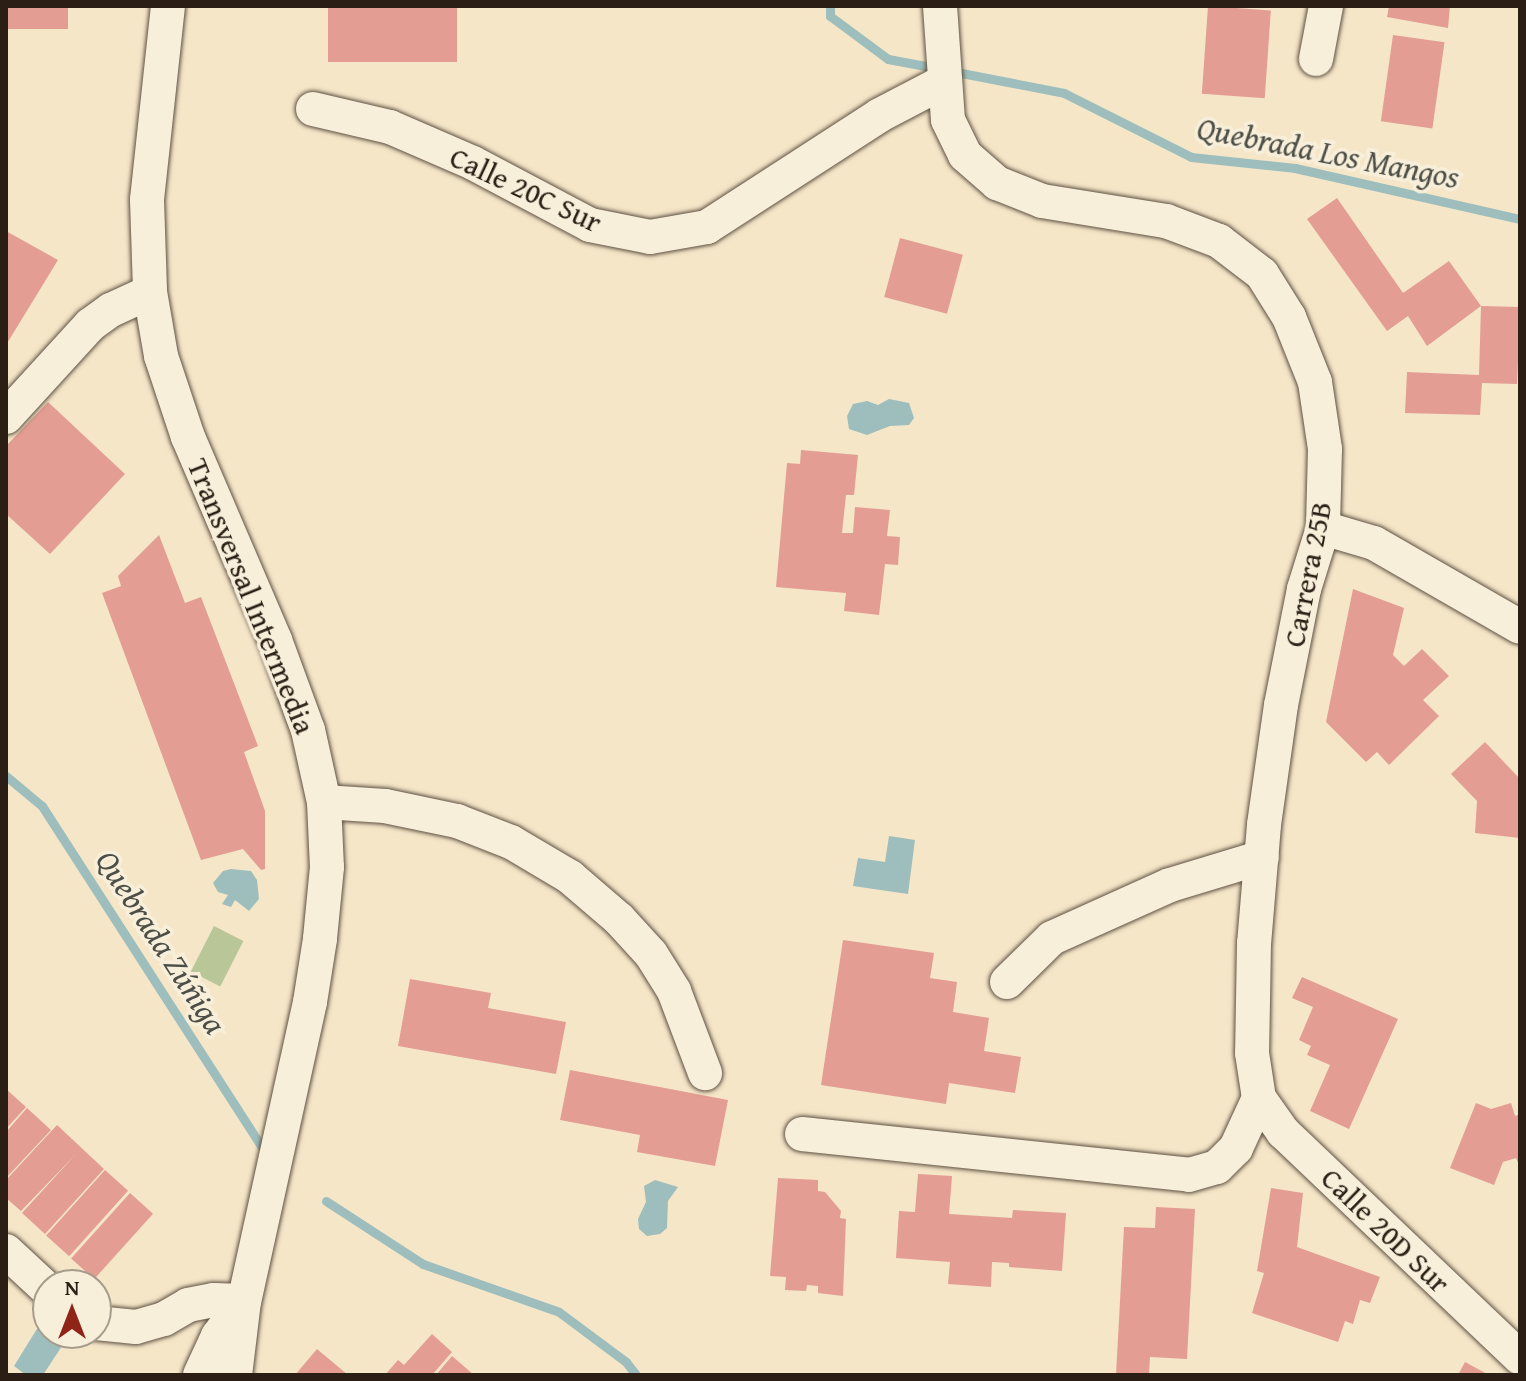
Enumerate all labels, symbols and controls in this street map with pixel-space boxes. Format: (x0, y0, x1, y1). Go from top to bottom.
water label: Quebrada Los Mangos (1194, 109, 1462, 197)
street label: Calle 20C Sur (445, 138, 607, 240)
street label: Transversal Intermedia (180, 453, 324, 739)
street label: Carrera 25B (1275, 498, 1339, 650)
water label: Quebrada Zúñiga (87, 843, 235, 1041)
street label: Calle 20D Sur (1314, 1160, 1458, 1300)
north arrow (32, 1269, 112, 1349)
text: N (65, 1271, 79, 1303)

